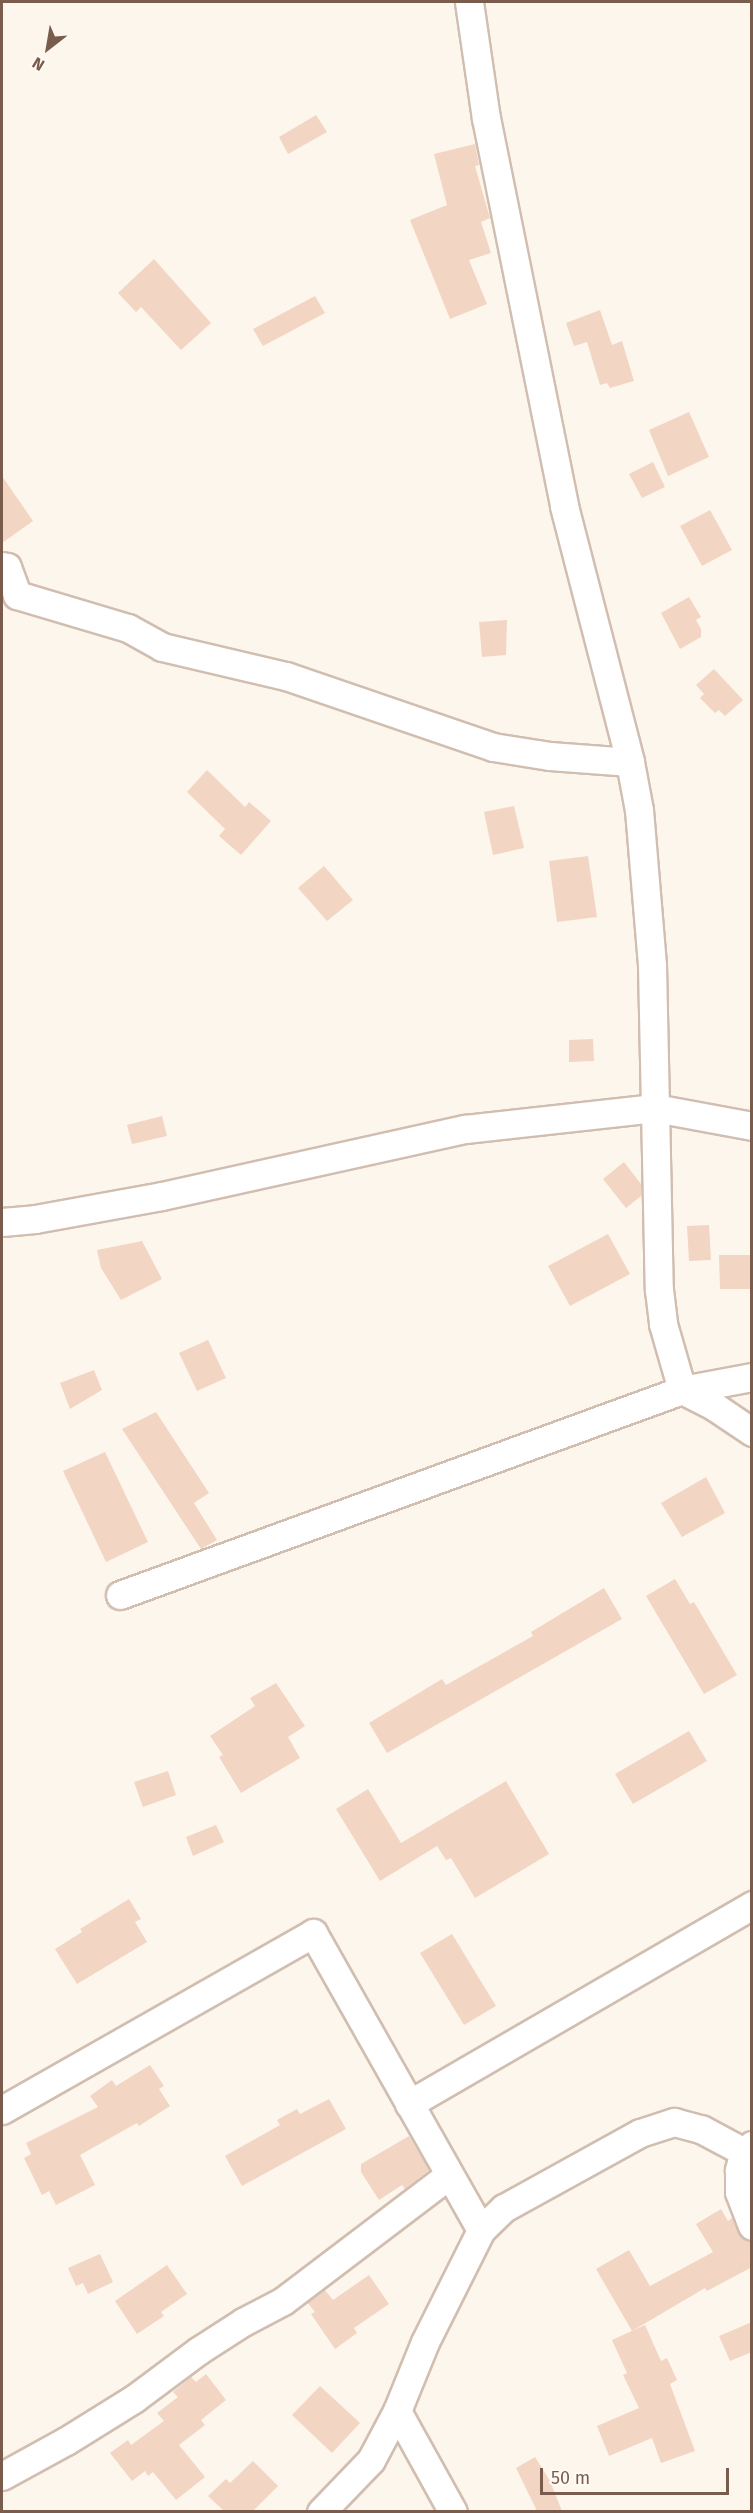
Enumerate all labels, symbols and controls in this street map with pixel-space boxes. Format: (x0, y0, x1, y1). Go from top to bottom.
north arrow (18, 18, 78, 78)
text: N (29, 53, 48, 75)
scale bar (543, 2456, 732, 2494)
text: 50 m (551, 2467, 590, 2489)

